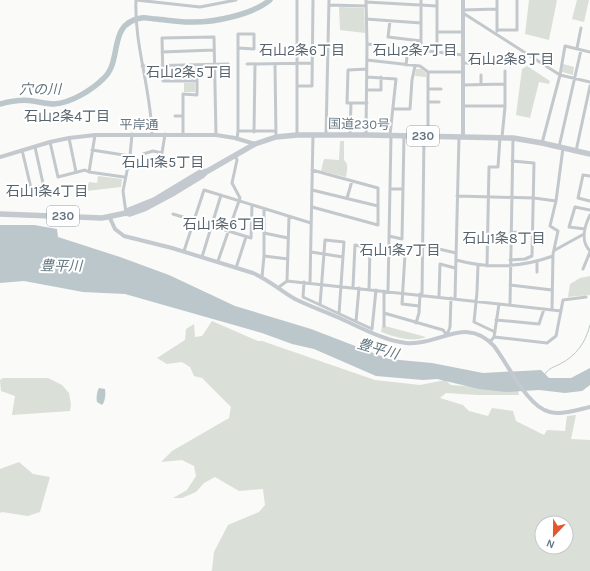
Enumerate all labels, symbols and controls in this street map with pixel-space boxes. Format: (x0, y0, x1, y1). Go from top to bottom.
district label: 石山2条6丁目 (259, 42, 345, 59)
district label: 石山2条7丁目 (373, 42, 457, 59)
district label: 石山2条8丁目 (468, 51, 554, 68)
district label: 石山2条5丁目 (146, 64, 232, 81)
water label: 穴の川 (19, 81, 63, 98)
district label: 石山2条4丁目 (24, 108, 110, 125)
street label: 国道230号 (328, 116, 390, 132)
street label: 平岸通 (119, 117, 159, 132)
road number: 230 (407, 126, 439, 146)
district label: 石山1条5丁目 (122, 154, 204, 171)
district label: 石山1条4丁目 (6, 183, 88, 200)
road number: 230 (47, 206, 79, 226)
district label: 石山1条6丁目 (183, 216, 265, 233)
district label: 石山1条8丁目 (462, 230, 546, 247)
district label: 石山1条7丁目 (359, 242, 441, 259)
water label: 豊平川 (40, 257, 84, 275)
water label: 豊平川 (355, 335, 402, 364)
north arrow (534, 515, 574, 555)
text: N (544, 536, 557, 551)

